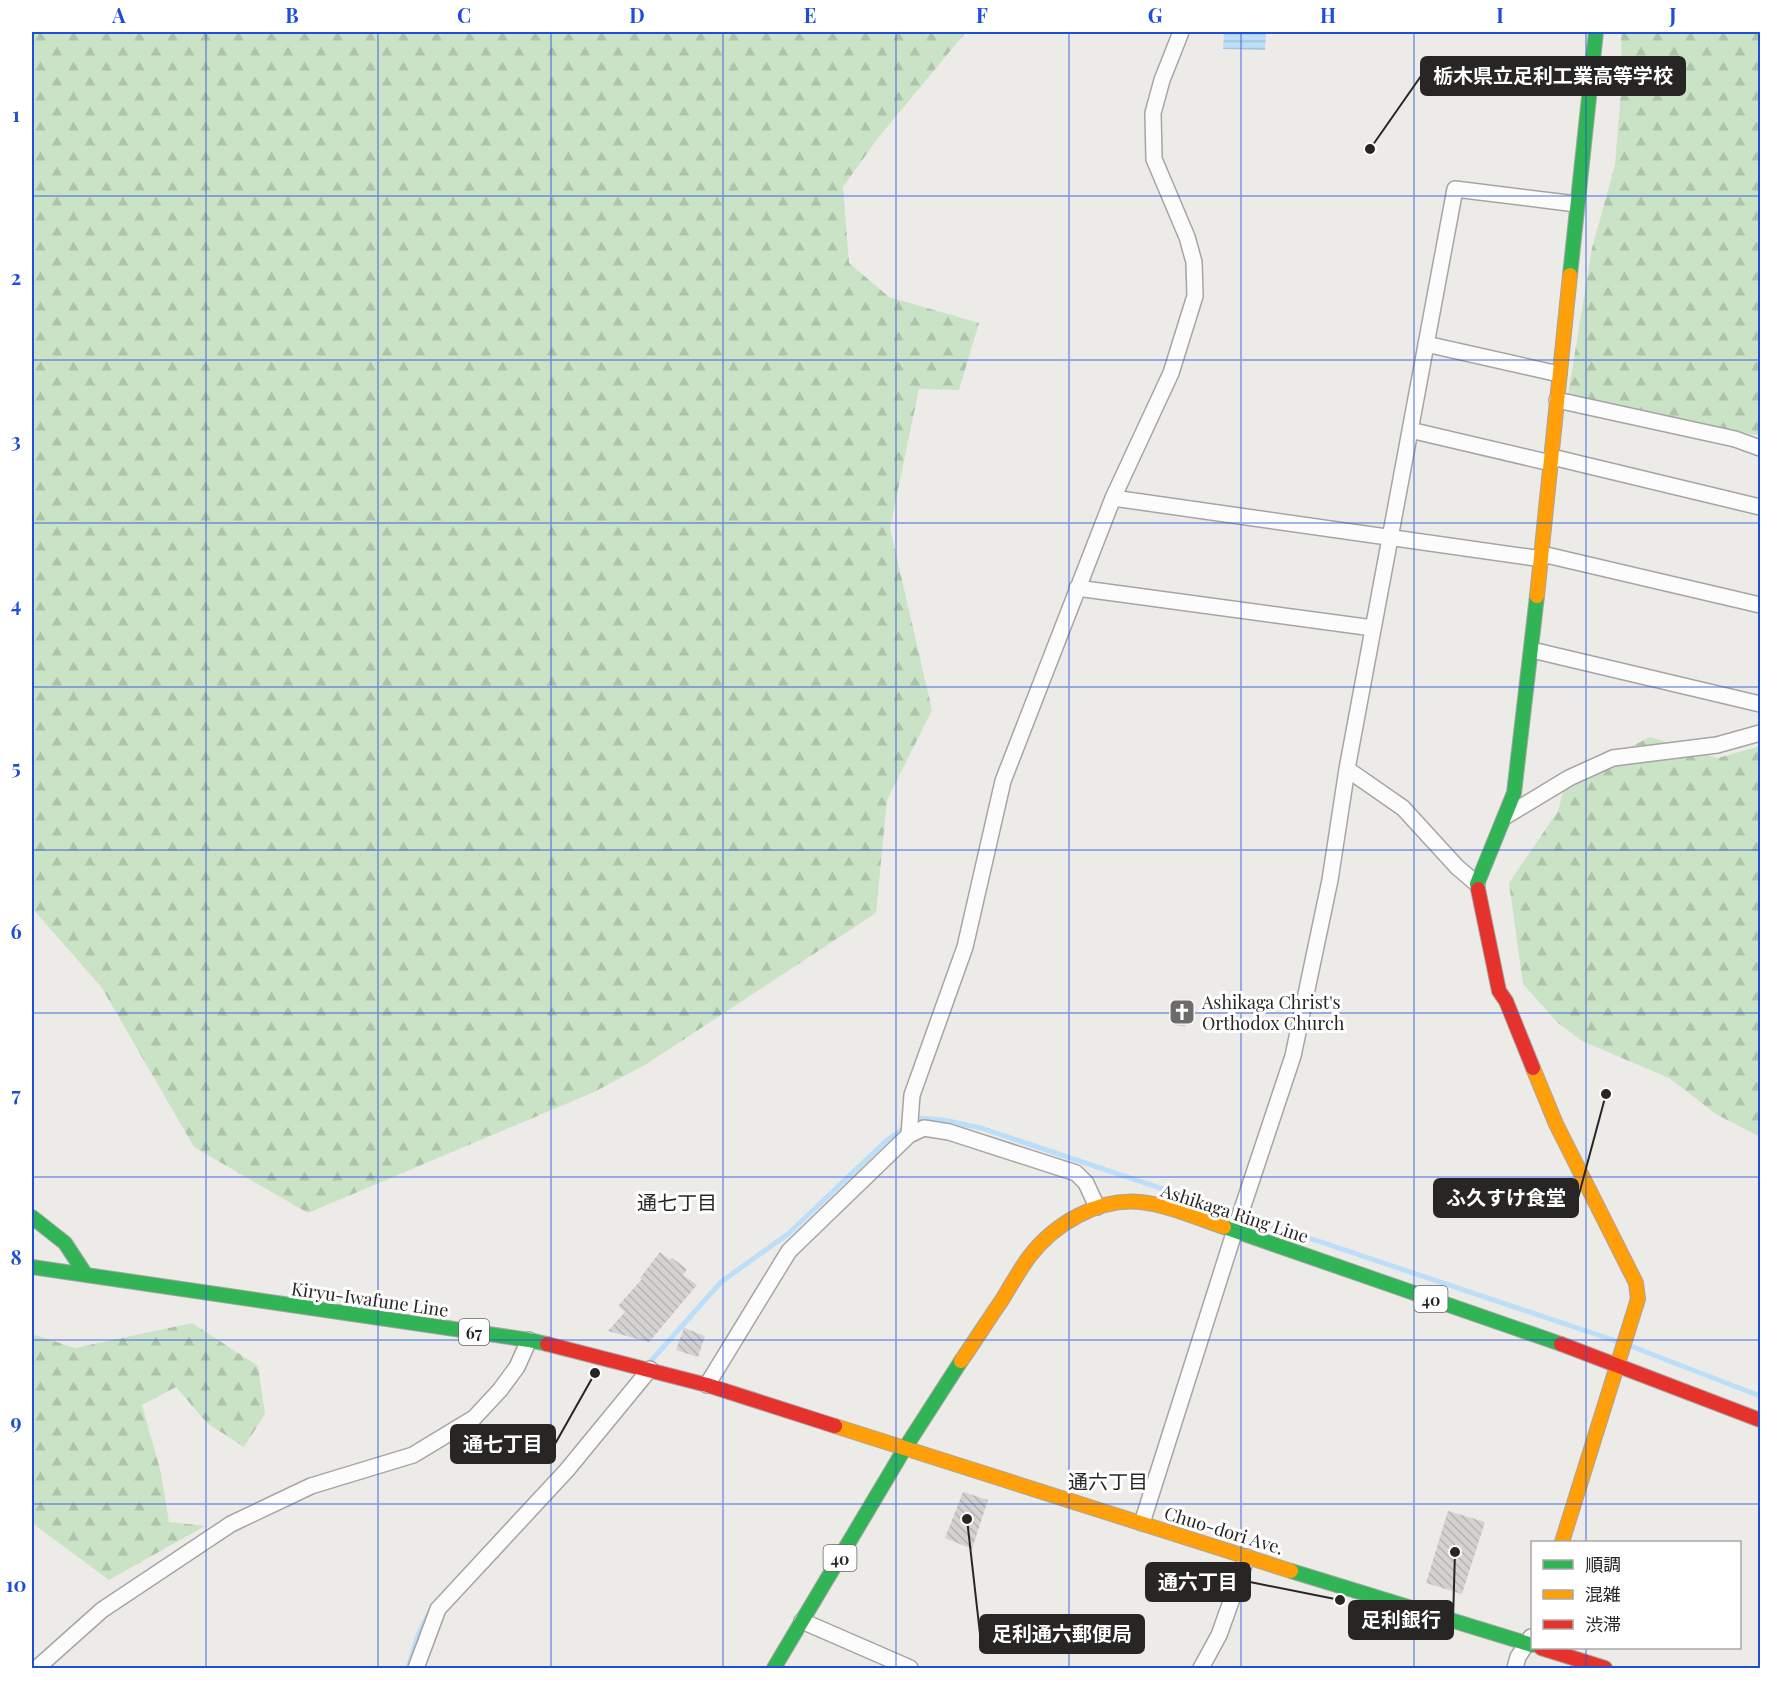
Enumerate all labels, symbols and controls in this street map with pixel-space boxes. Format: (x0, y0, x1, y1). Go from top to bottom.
text: A (111, 1, 126, 28)
text: B (285, 1, 299, 28)
text: C (457, 1, 471, 28)
text: D (629, 1, 645, 28)
text: E (804, 1, 816, 28)
text: F (976, 1, 988, 28)
text: G (1148, 1, 1163, 28)
text: H (1320, 1, 1336, 28)
text: I (1496, 1, 1504, 28)
text: J (1668, 1, 1677, 28)
callout: 栃木県立足利工業高等学校 (1421, 57, 1685, 95)
text: 栃木県立足利工業高等学校 (1433, 61, 1673, 88)
text: 1 (12, 100, 20, 127)
text: 2 (11, 263, 21, 290)
text: 3 (11, 426, 21, 453)
text: 4 (11, 590, 21, 617)
text: 5 (11, 753, 21, 780)
text: 6 (10, 917, 22, 944)
place label: Ashikaga Christ's Orthodox Church (1201, 990, 1345, 1035)
church icon: Ashikaga Christ's Orthodox Church (1167, 997, 1197, 1027)
text: 7 (11, 1080, 21, 1107)
street label: Ashikaga Ring Line (1157, 1178, 1312, 1248)
callout: ふ久すけ食堂 (1434, 1179, 1578, 1217)
text: ふ久すけ食堂 (1446, 1183, 1566, 1210)
district label: 通七丁目 (637, 1188, 717, 1215)
text: 8 (10, 1243, 22, 1270)
street label: Kiryu-Iwafune Line (290, 1276, 450, 1322)
road number: 40 (1414, 1286, 1448, 1312)
road number: 67 (459, 1319, 489, 1345)
text: 9 (10, 1407, 22, 1434)
callout: 通七丁目 (451, 1425, 555, 1463)
text: 通七丁目 (463, 1429, 543, 1456)
district label: 通六丁目 (1068, 1467, 1148, 1494)
street label: Chuo-dori Ave. (1161, 1500, 1287, 1560)
legend (1531, 1541, 1741, 1649)
road number: 40 (824, 1545, 856, 1571)
text: 順調 (1585, 1552, 1621, 1576)
callout: 通六丁目 (1146, 1563, 1250, 1601)
text: 通六丁目 (1158, 1567, 1238, 1594)
text: 10 (6, 1570, 26, 1597)
text: 混雑 (1585, 1582, 1621, 1606)
callout: 足利銀行 (1349, 1601, 1453, 1639)
text: 足利銀行 (1361, 1605, 1441, 1632)
text: 渋滞 (1585, 1612, 1621, 1636)
callout: 足利通六郵便局 (980, 1615, 1144, 1653)
text: 足利通六郵便局 (992, 1619, 1132, 1646)

